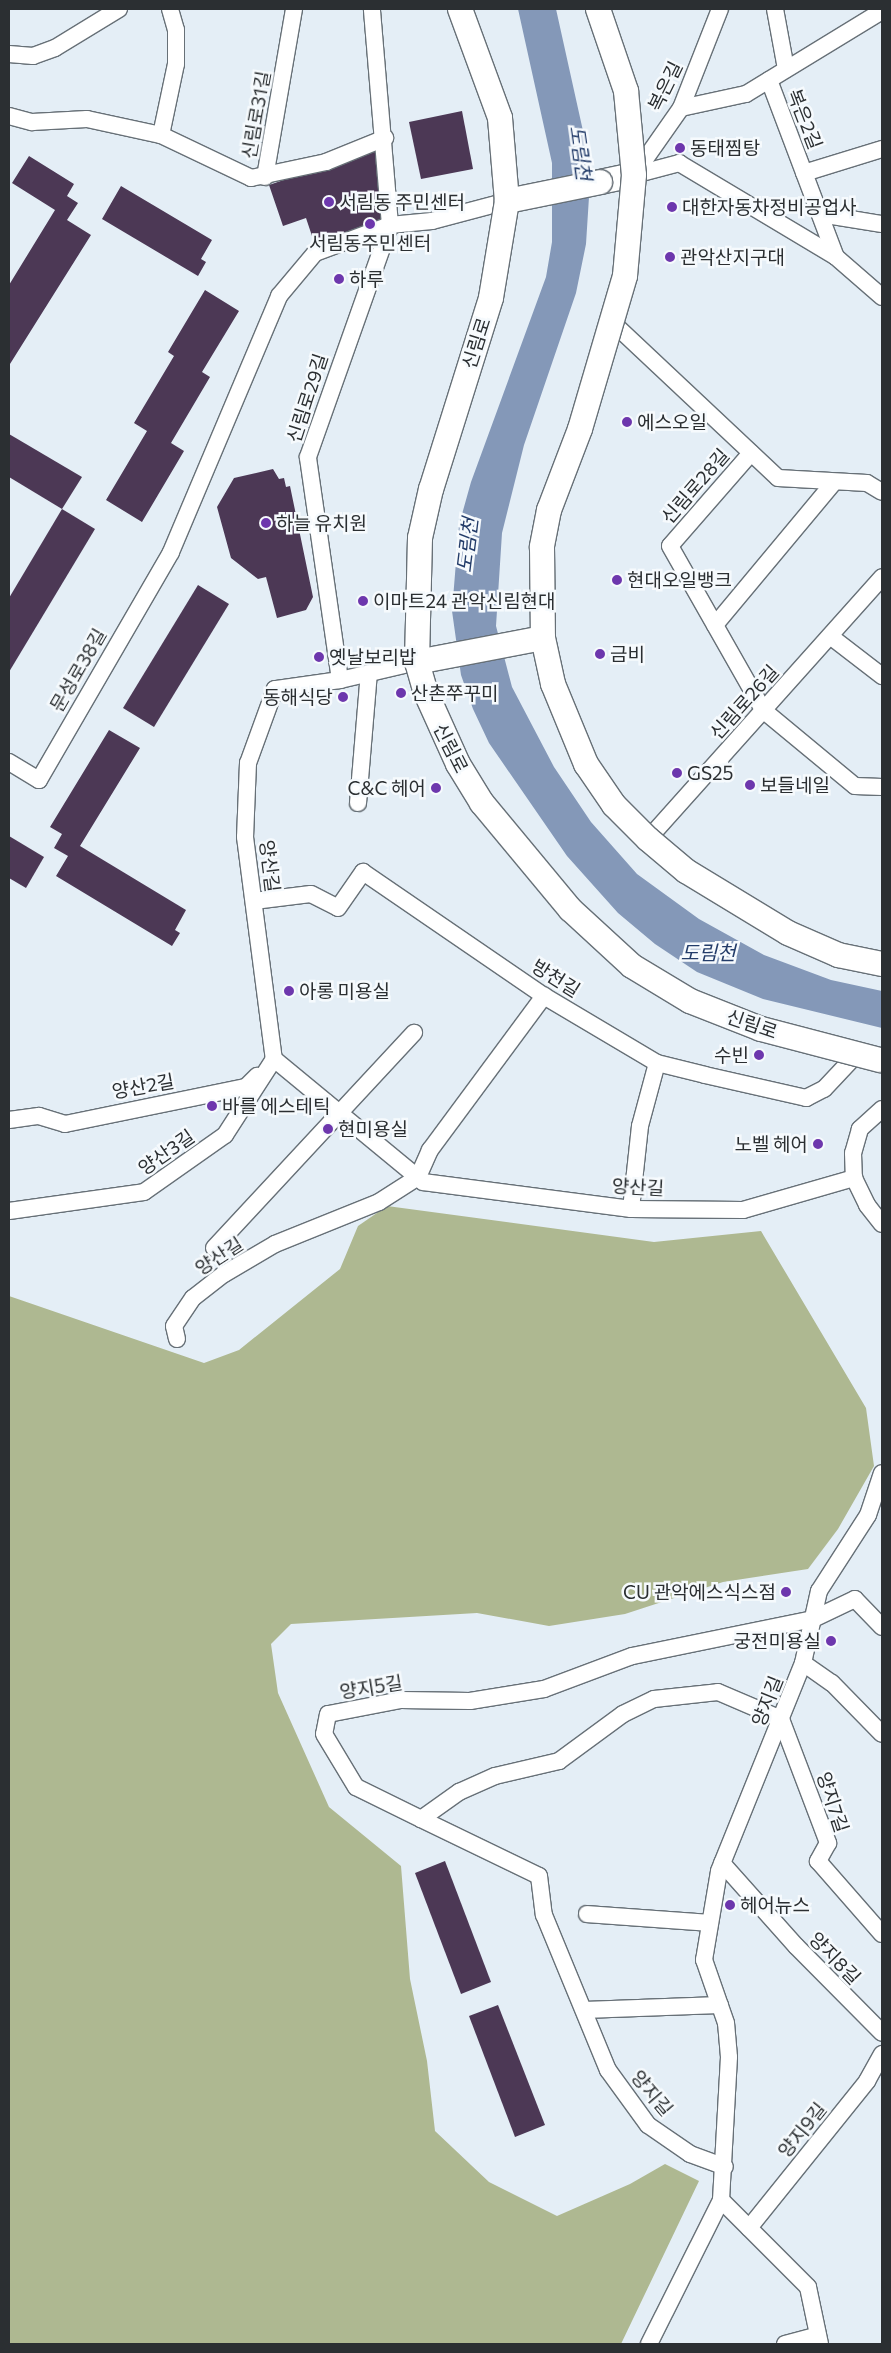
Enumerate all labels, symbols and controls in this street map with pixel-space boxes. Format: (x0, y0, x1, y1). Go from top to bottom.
street label: 복은길 (643, 57, 687, 115)
street label: 신림로31길 (237, 69, 275, 161)
street label: 복은2길 (783, 86, 827, 152)
water label: 도림천 (565, 124, 597, 182)
place label: 동태찜탕 (690, 137, 760, 159)
marker: 동태찜탕 (674, 142, 686, 154)
place label: 서림동 주민센터 (339, 191, 465, 213)
marker: 서림동 주민센터 (323, 196, 335, 208)
place label: 대한자동차정비공업사 (682, 196, 857, 218)
marker: 대한자동차정비공업사 (666, 201, 678, 213)
marker: 서림동주민센터 (364, 218, 376, 230)
place label: 서림동주민센터 (309, 232, 431, 254)
place label: 관악산지구대 (680, 246, 785, 268)
marker: 관악산지구대 (664, 251, 676, 263)
place label: 하루 (349, 268, 384, 290)
marker: 하루 (333, 273, 345, 285)
street label: 신림로 (457, 315, 495, 371)
street label: 신림로29길 (282, 351, 332, 445)
place label: 에스오일 (637, 411, 707, 433)
marker: 에스오일 (621, 416, 633, 428)
street label: 신림로28길 (656, 444, 734, 528)
place label: 하늘 유치원 (276, 512, 367, 534)
water label: 도림천 (452, 516, 482, 574)
marker: 하늘 유치원 (260, 517, 272, 529)
place label: 현대오일뱅크 (627, 569, 732, 591)
marker: 현대오일뱅크 (611, 574, 623, 586)
place label: 이마트24 관악신림현대 (373, 590, 556, 612)
marker: 이마트24 관악신림현대 (357, 595, 369, 607)
street label: 문성로38길 (45, 624, 111, 716)
place label: 금비 (610, 643, 645, 665)
place label: 옛날보리밥 (329, 646, 416, 668)
marker: 금비 (594, 648, 606, 660)
marker: 옛날보리밥 (313, 651, 325, 663)
street label: 신림로26길 (705, 660, 783, 744)
place label: 산촌쭈꾸미 (411, 682, 498, 704)
place label: 동해식당 (263, 686, 333, 708)
marker: 산촌쭈꾸미 (395, 687, 407, 699)
marker: 동해식당 (337, 691, 349, 703)
street label: 신림로 (429, 719, 473, 777)
place label: GS25 (687, 762, 734, 784)
marker: GS25 (671, 767, 683, 779)
place label: 보들네일 (760, 774, 830, 796)
place label: C&C 헤어 (347, 777, 426, 799)
marker: 보들네일 (744, 779, 756, 791)
marker: C&C 헤어 (430, 782, 442, 794)
street label: 양산길 (255, 839, 285, 893)
water label: 도림천 (680, 940, 736, 964)
street label: 방천길 (528, 954, 584, 1002)
place label: 아롱 미용실 (299, 980, 390, 1002)
marker: 아롱 미용실 (283, 985, 295, 997)
street label: 신림로 (723, 1005, 781, 1043)
place label: 수빈 (714, 1044, 749, 1066)
marker: 수빈 (753, 1049, 765, 1061)
street label: 양산2길 (110, 1069, 176, 1103)
place label: 바를 에스테틱 (222, 1095, 331, 1117)
marker: 바를 에스테틱 (206, 1100, 218, 1112)
place label: 현미용실 (338, 1118, 408, 1140)
marker: 현미용실 (322, 1123, 334, 1135)
street label: 양산3길 (134, 1125, 198, 1179)
place label: 노벨 헤어 (734, 1133, 808, 1155)
marker: 노벨 헤어 (812, 1138, 824, 1150)
street label: 양산길 (611, 1174, 665, 1200)
street label: 양산길 (191, 1232, 247, 1280)
place label: CU 관악에스식스점 (623, 1581, 776, 1603)
marker: CU 관악에스식스점 (780, 1586, 792, 1598)
place label: 궁전미용실 (734, 1630, 821, 1652)
marker: 궁전미용실 (825, 1635, 837, 1647)
street label: 양지5길 (338, 1671, 404, 1703)
street label: 양지길 (747, 1672, 787, 1730)
street label: 양지7길 (813, 1769, 853, 1835)
place label: 헤어뉴스 (740, 1894, 810, 1916)
marker: 헤어뉴스 (724, 1899, 736, 1911)
street label: 양지8길 (805, 1927, 865, 1989)
street label: 양지길 (626, 2066, 678, 2120)
street label: 양지9길 (773, 2098, 831, 2162)

